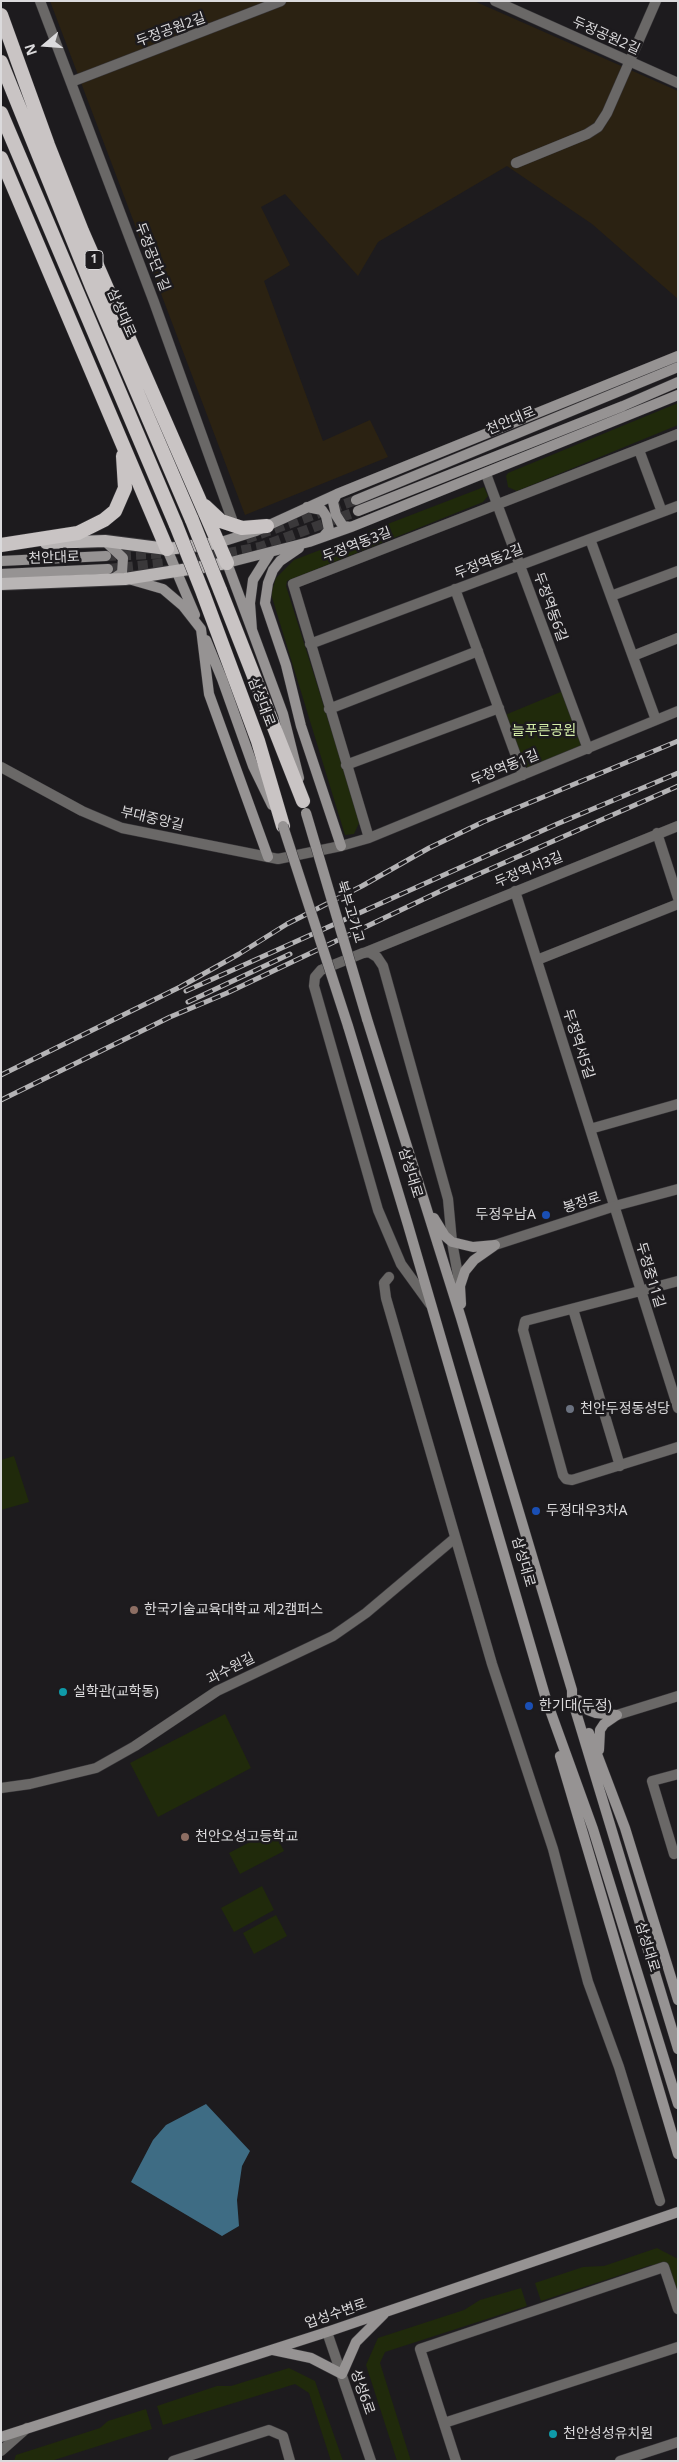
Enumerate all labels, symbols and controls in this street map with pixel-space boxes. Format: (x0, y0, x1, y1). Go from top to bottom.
street label: 두정공원2길 (134, 10, 208, 50)
street label: 두정공원2길 (570, 14, 642, 58)
north arrow (20, 20, 70, 70)
text: N (19, 41, 41, 58)
street label: 두정공단1길 (131, 220, 173, 294)
road number: 1 (85, 250, 103, 270)
street label: 삼성대로 (103, 286, 139, 340)
street label: 천안대로 (484, 403, 538, 439)
street label: 두정역동3길 (320, 524, 394, 566)
street label: 두정역동2길 (452, 541, 526, 583)
street label: 천안대로 (28, 549, 80, 567)
street label: 두정역동6길 (530, 570, 570, 644)
street label: 삼성대로 (244, 675, 278, 729)
park label: 늘푸른공원 (512, 723, 576, 739)
street label: 두정역동1길 (468, 747, 542, 789)
street label: 부대중앙길 (119, 804, 185, 834)
street label: 두정역서3길 (492, 849, 566, 891)
street label: 북부고가교 (333, 879, 367, 945)
street label: 두정역서5길 (559, 1007, 597, 1081)
street label: 삼성대로 (394, 1146, 426, 1200)
street label: 봉정로 (561, 1189, 603, 1217)
place label: 두정우남A (476, 1207, 536, 1223)
marker: 두정우남A (540, 1209, 552, 1221)
street label: 두정중11길 (632, 1240, 668, 1310)
place label: 천안두정동성당 (580, 1401, 670, 1417)
marker: 천안두정동성당 (564, 1403, 576, 1415)
place label: 두정대우3차A (546, 1503, 627, 1519)
marker: 두정대우3차A (530, 1505, 542, 1517)
street label: 삼성대로 (508, 1535, 538, 1589)
place label: 한국기술교육대학교 제2캠퍼스 (144, 1602, 323, 1618)
marker: 한국기술교육대학교 제2캠퍼스 (128, 1604, 140, 1616)
street label: 과수원길 (204, 1650, 258, 1688)
place label: 실학관(교학동) (73, 1684, 159, 1700)
marker: 실학관(교학동) (57, 1686, 69, 1698)
place label: 한기대(두정) (539, 1698, 612, 1714)
marker: 한기대(두정) (523, 1700, 535, 1712)
place label: 천안오성고등학교 (195, 1829, 298, 1845)
marker: 천안오성고등학교 (179, 1831, 191, 1843)
street label: 삼성대로 (631, 1920, 663, 1974)
street label: 업성수변로 (303, 2296, 369, 2332)
street label: 성성6로 (346, 2367, 378, 2417)
place label: 천안성성유치원 (563, 2426, 653, 2442)
marker: 천안성성유치원 (547, 2428, 559, 2440)

